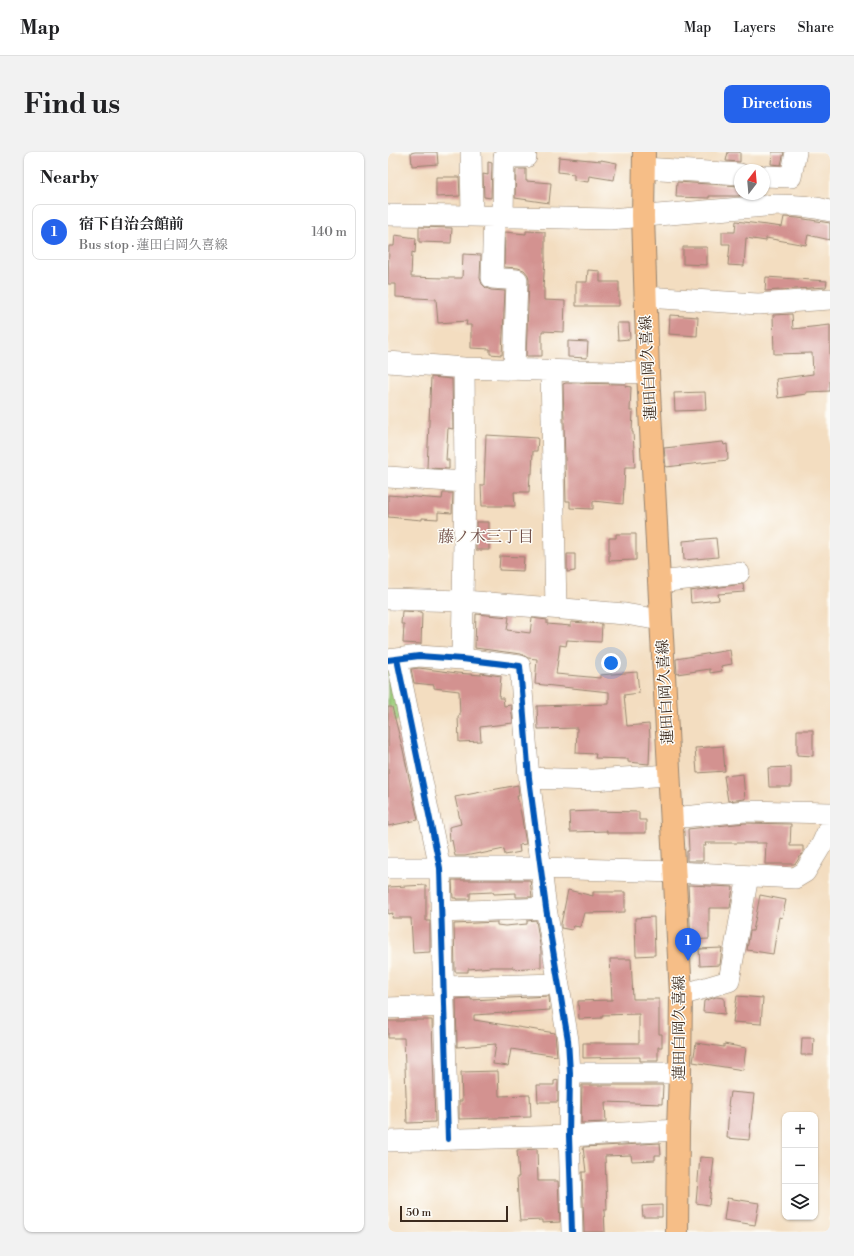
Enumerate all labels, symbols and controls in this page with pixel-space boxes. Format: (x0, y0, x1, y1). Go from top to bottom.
text: Map (20, 16, 60, 40)
text: Map (684, 19, 711, 37)
text: Layers (733, 19, 776, 37)
text: Share (798, 19, 834, 37)
button: Directions (724, 85, 830, 123)
text: Find us (24, 87, 120, 122)
north arrow (734, 164, 770, 200)
text: Nearby (40, 167, 99, 189)
text: 宿下自治会館前 (79, 215, 184, 234)
text: 1 (51, 224, 57, 240)
text: 140 m (311, 224, 347, 240)
text: Bus stop · 蓮田白岡久喜線 (79, 237, 228, 253)
street label: 蓮田白岡久喜線 (636, 315, 661, 421)
district label: 藤ノ木三丁目 (438, 527, 534, 547)
street label: 蓮田白岡久喜線 (653, 639, 678, 745)
your location (601, 653, 621, 673)
pin: 1 (675, 928, 701, 961)
street label: 蓮田白岡久喜線 (670, 975, 689, 1081)
map controls (782, 1112, 818, 1220)
button: + (782, 1112, 818, 1148)
button: − (782, 1148, 818, 1184)
button: layers (782, 1184, 818, 1220)
scale bar (400, 1204, 508, 1223)
text: 50 m (406, 1206, 431, 1220)

